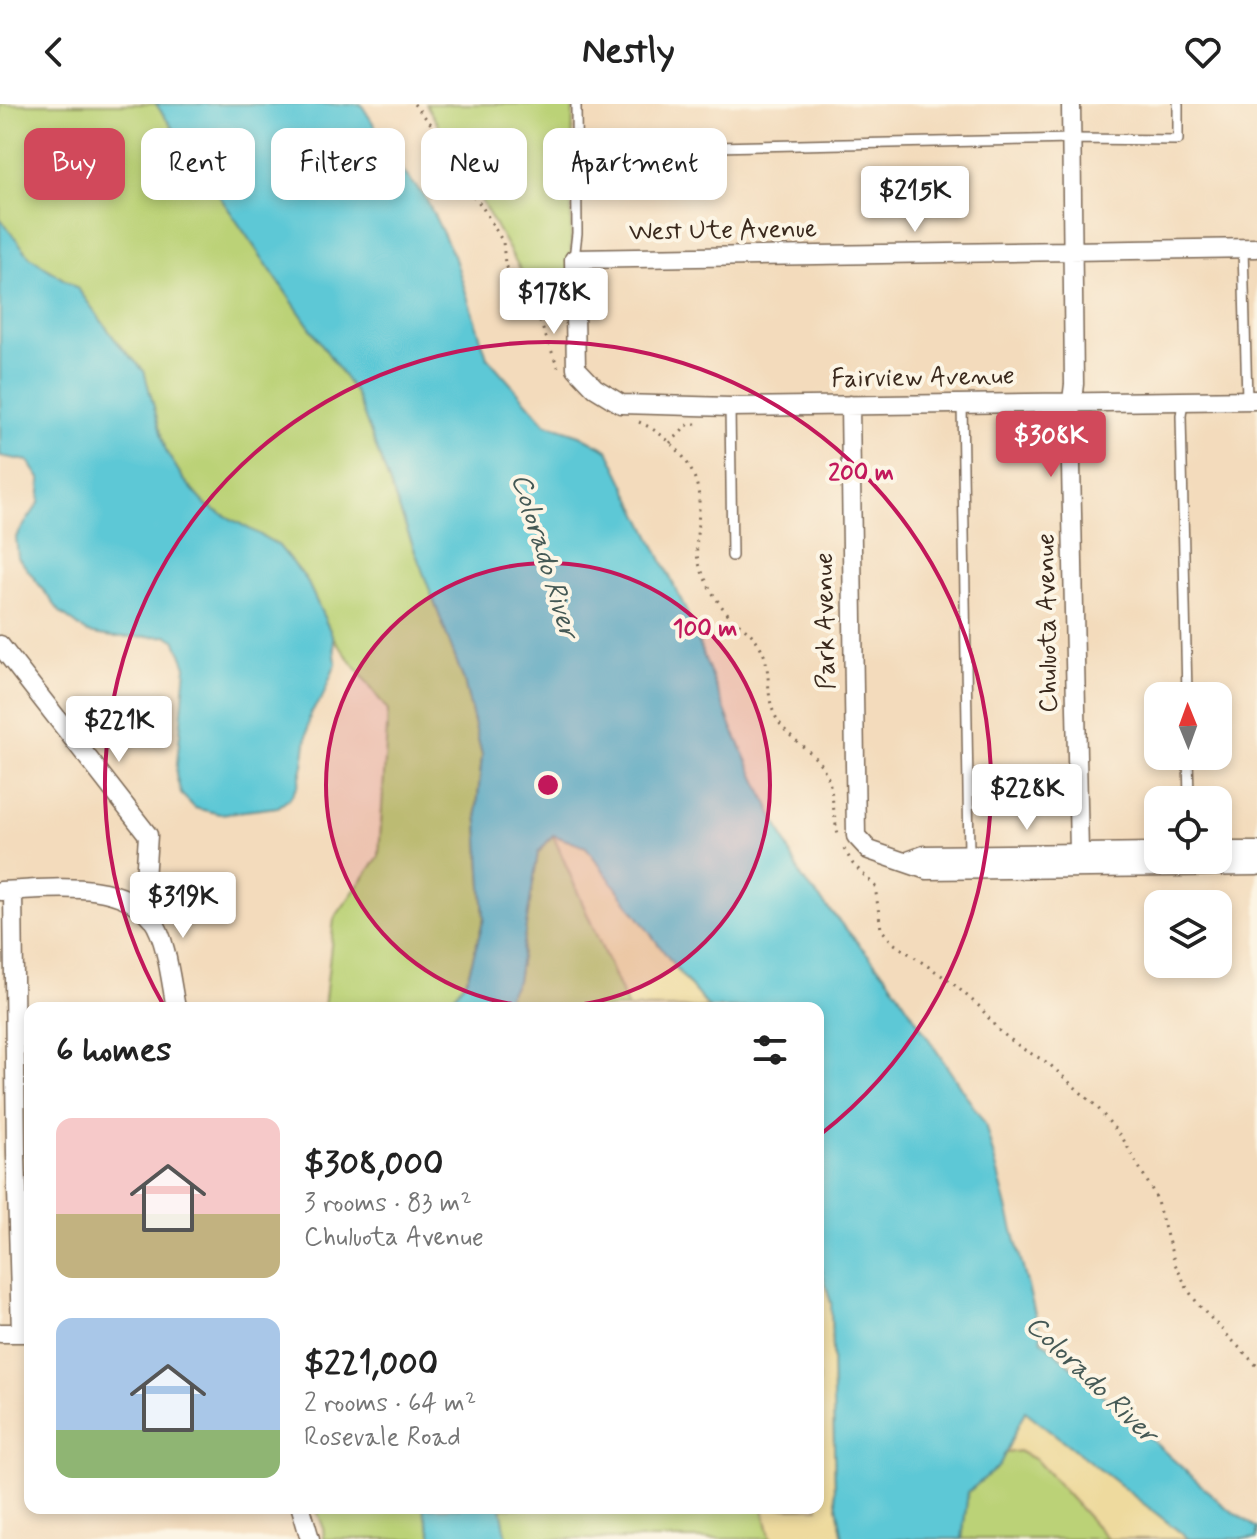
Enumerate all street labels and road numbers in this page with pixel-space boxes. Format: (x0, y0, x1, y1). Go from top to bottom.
street label: West Ute Avenue (629, 212, 817, 250)
street label: Fairview Avenue (831, 359, 1015, 397)
street label: Chuluota Avenue (1029, 533, 1067, 713)
street label: Park Avenue (808, 552, 844, 690)

